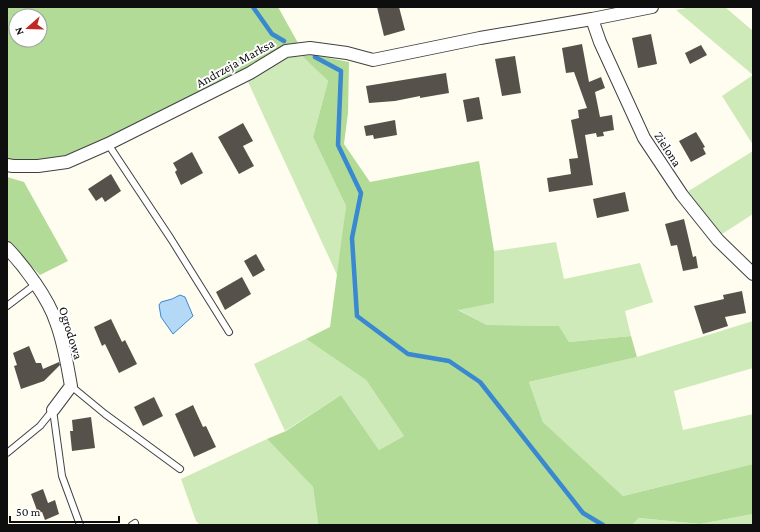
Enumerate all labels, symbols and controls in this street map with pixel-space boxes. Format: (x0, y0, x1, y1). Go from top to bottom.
north arrow (8, 8, 48, 48)
text: N (12, 25, 26, 37)
street label: Andrzeja Marksa (193, 35, 277, 92)
street label: Zielona (651, 129, 685, 169)
street label: Ogrodowa (56, 305, 86, 361)
scale bar (10, 498, 119, 524)
text: 50 m (16, 505, 41, 519)

